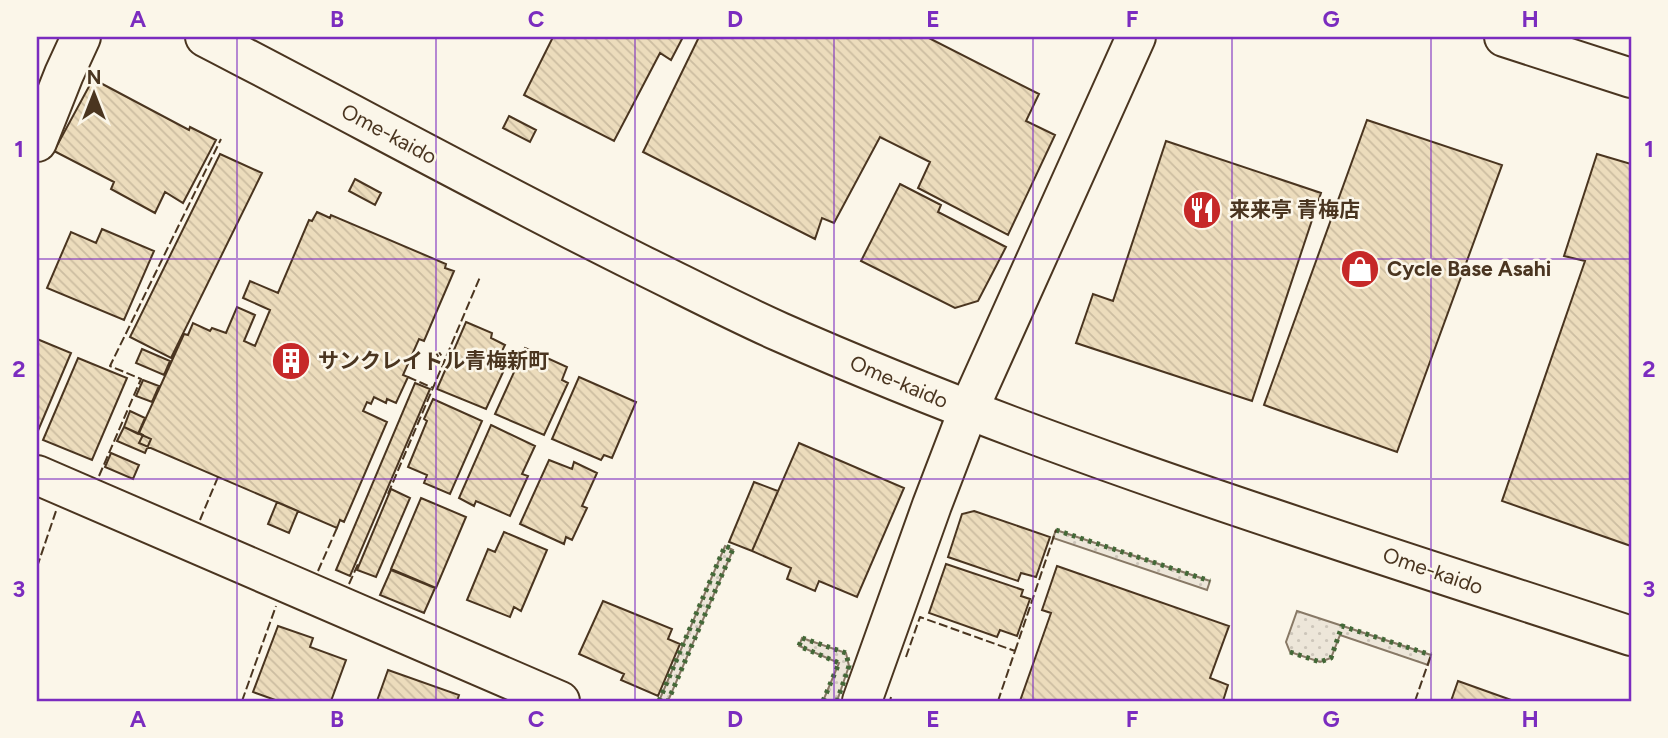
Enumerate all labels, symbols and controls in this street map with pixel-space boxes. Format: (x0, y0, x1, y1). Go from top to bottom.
text: A (130, 5, 147, 33)
text: B (330, 5, 344, 33)
text: C (528, 5, 545, 33)
text: D (727, 5, 743, 33)
text: E (926, 5, 940, 33)
text: F (1126, 5, 1139, 33)
text: G (1322, 5, 1340, 33)
text: H (1521, 5, 1539, 33)
north arrow (60, 60, 130, 130)
text: N (87, 66, 101, 89)
street label: Ome-kaido (337, 98, 441, 169)
text: 1 (14, 135, 24, 163)
text: 1 (1644, 135, 1654, 163)
restaurant icon: 来来亭 青梅店 (1181, 189, 1223, 231)
place label: 来来亭 青梅店 (1229, 197, 1360, 222)
shop icon: Cycle Base Asahi (1339, 248, 1381, 290)
place label: Cycle Base Asahi (1387, 256, 1551, 281)
building icon: サンクレイドル青梅新町 (270, 340, 312, 382)
place label: サンクレイドル青梅新町 (318, 348, 549, 373)
street label: Ome-kaido (846, 350, 952, 413)
text: 2 (12, 355, 26, 383)
text: 2 (1642, 355, 1656, 383)
street label: Ome-kaido (1380, 542, 1487, 599)
text: 3 (13, 575, 25, 603)
text: 3 (1643, 575, 1655, 603)
text: A (130, 705, 147, 733)
text: B (330, 705, 344, 733)
text: C (528, 705, 545, 733)
text: D (727, 705, 743, 733)
text: E (926, 705, 940, 733)
text: F (1126, 705, 1139, 733)
text: G (1322, 705, 1340, 733)
text: H (1521, 705, 1539, 733)

